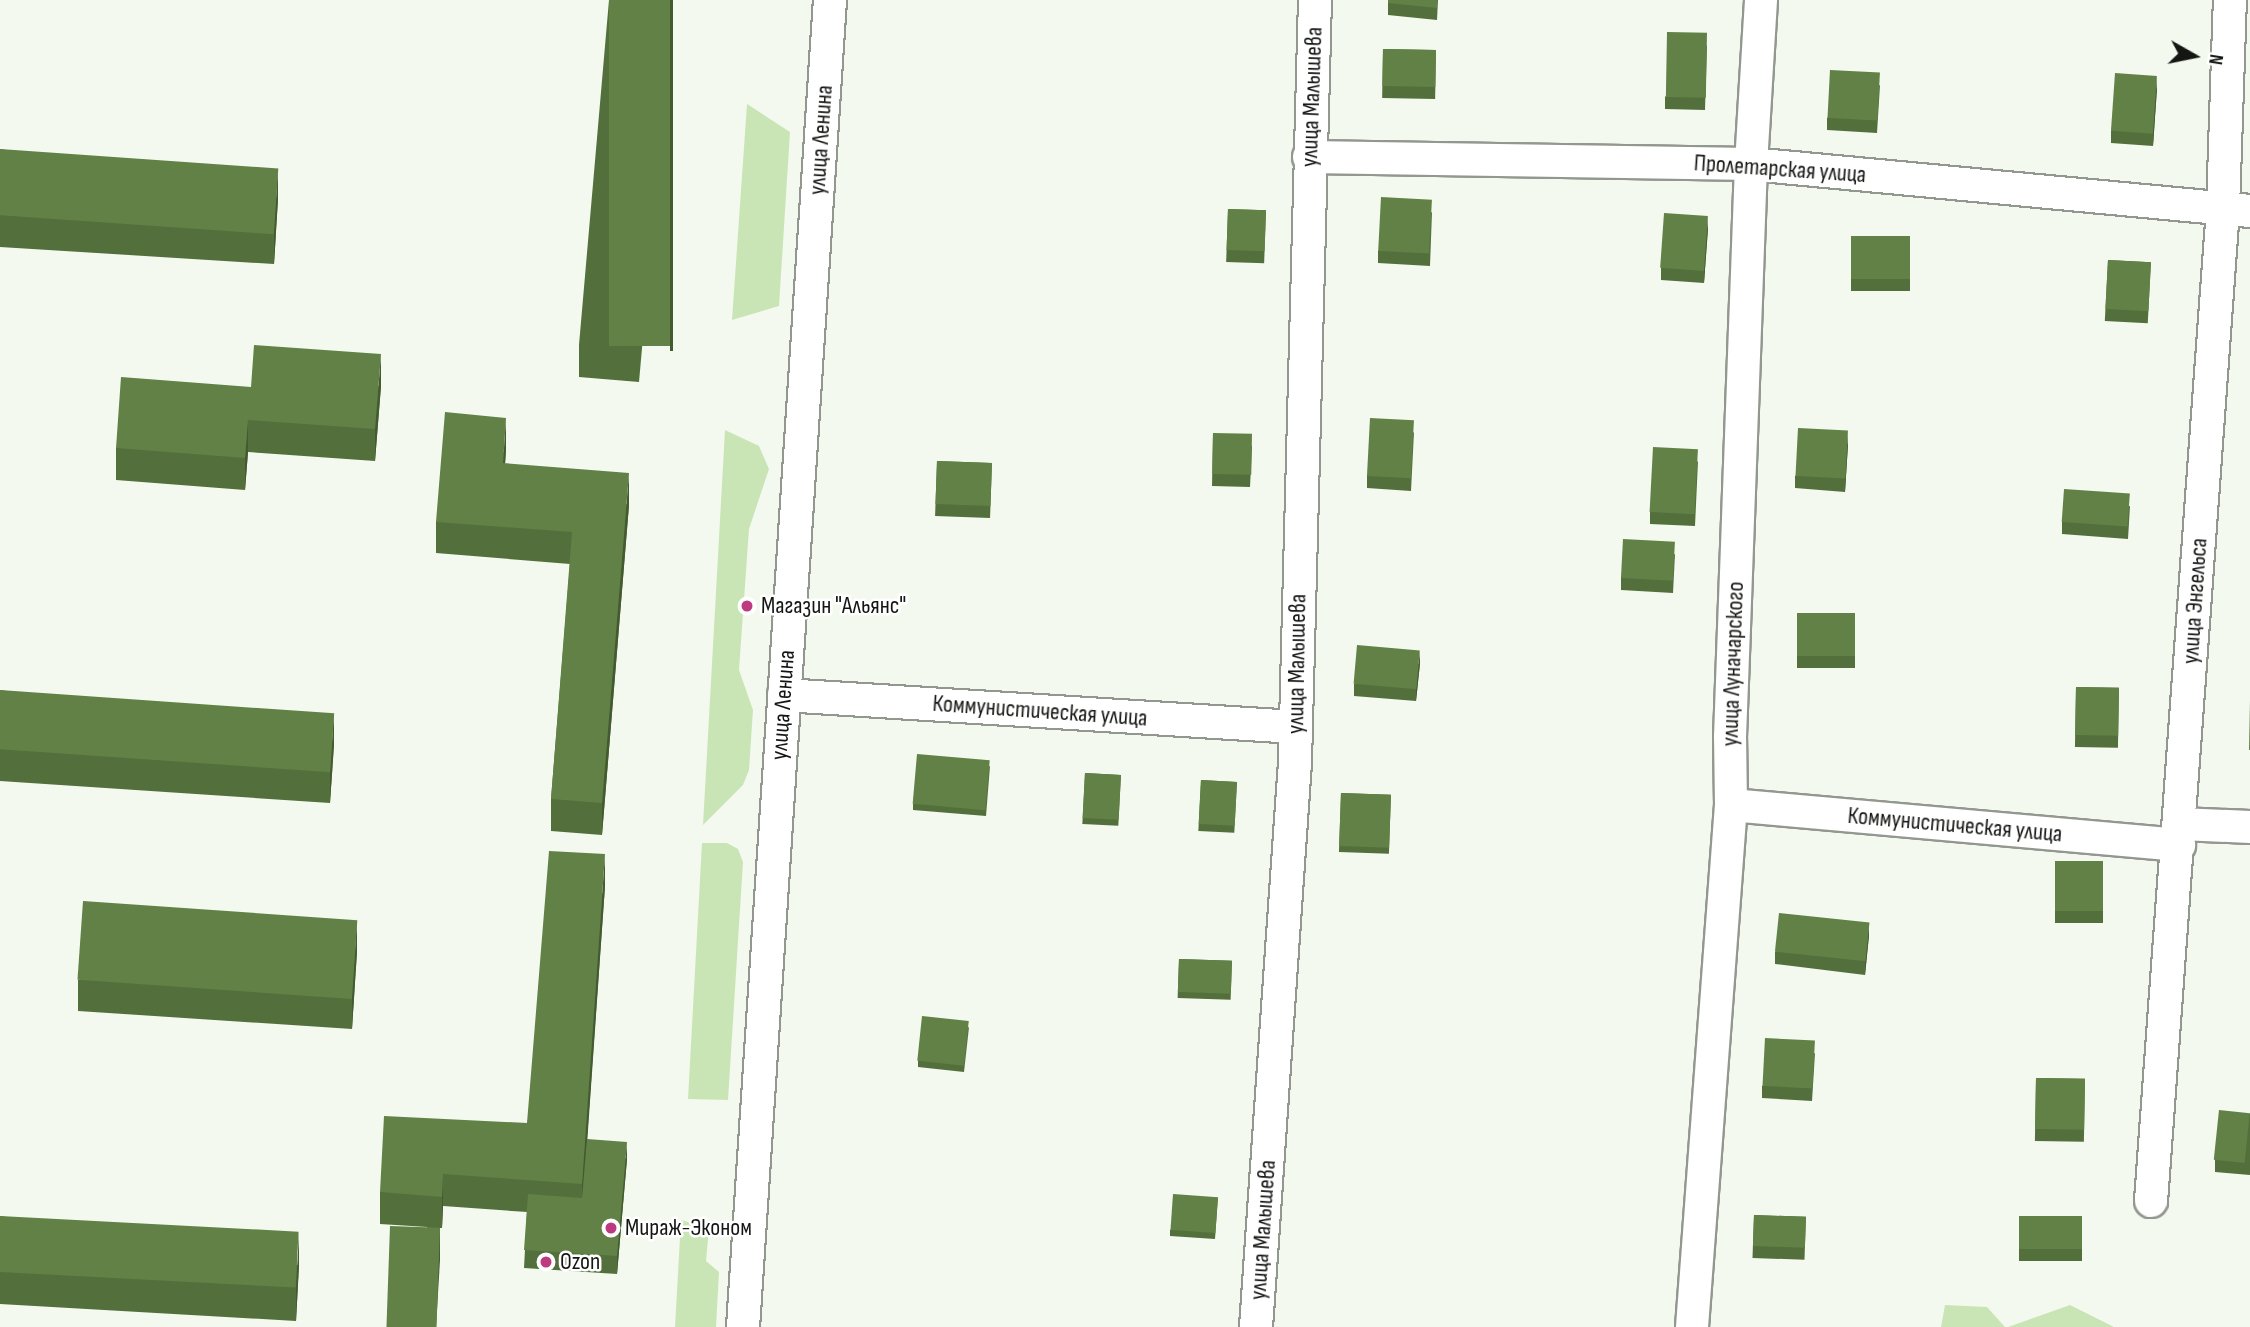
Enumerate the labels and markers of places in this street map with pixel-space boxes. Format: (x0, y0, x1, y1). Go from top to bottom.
place label: Магазин "Альянс" (761, 592, 906, 620)
marker: Магазин "Альянс" (739, 598, 755, 614)
place label: Мираж-Эконом (625, 1214, 752, 1242)
marker: Мираж-Эконом (603, 1220, 619, 1236)
place label: Ozon (560, 1248, 600, 1276)
marker: Ozon (538, 1254, 554, 1270)

